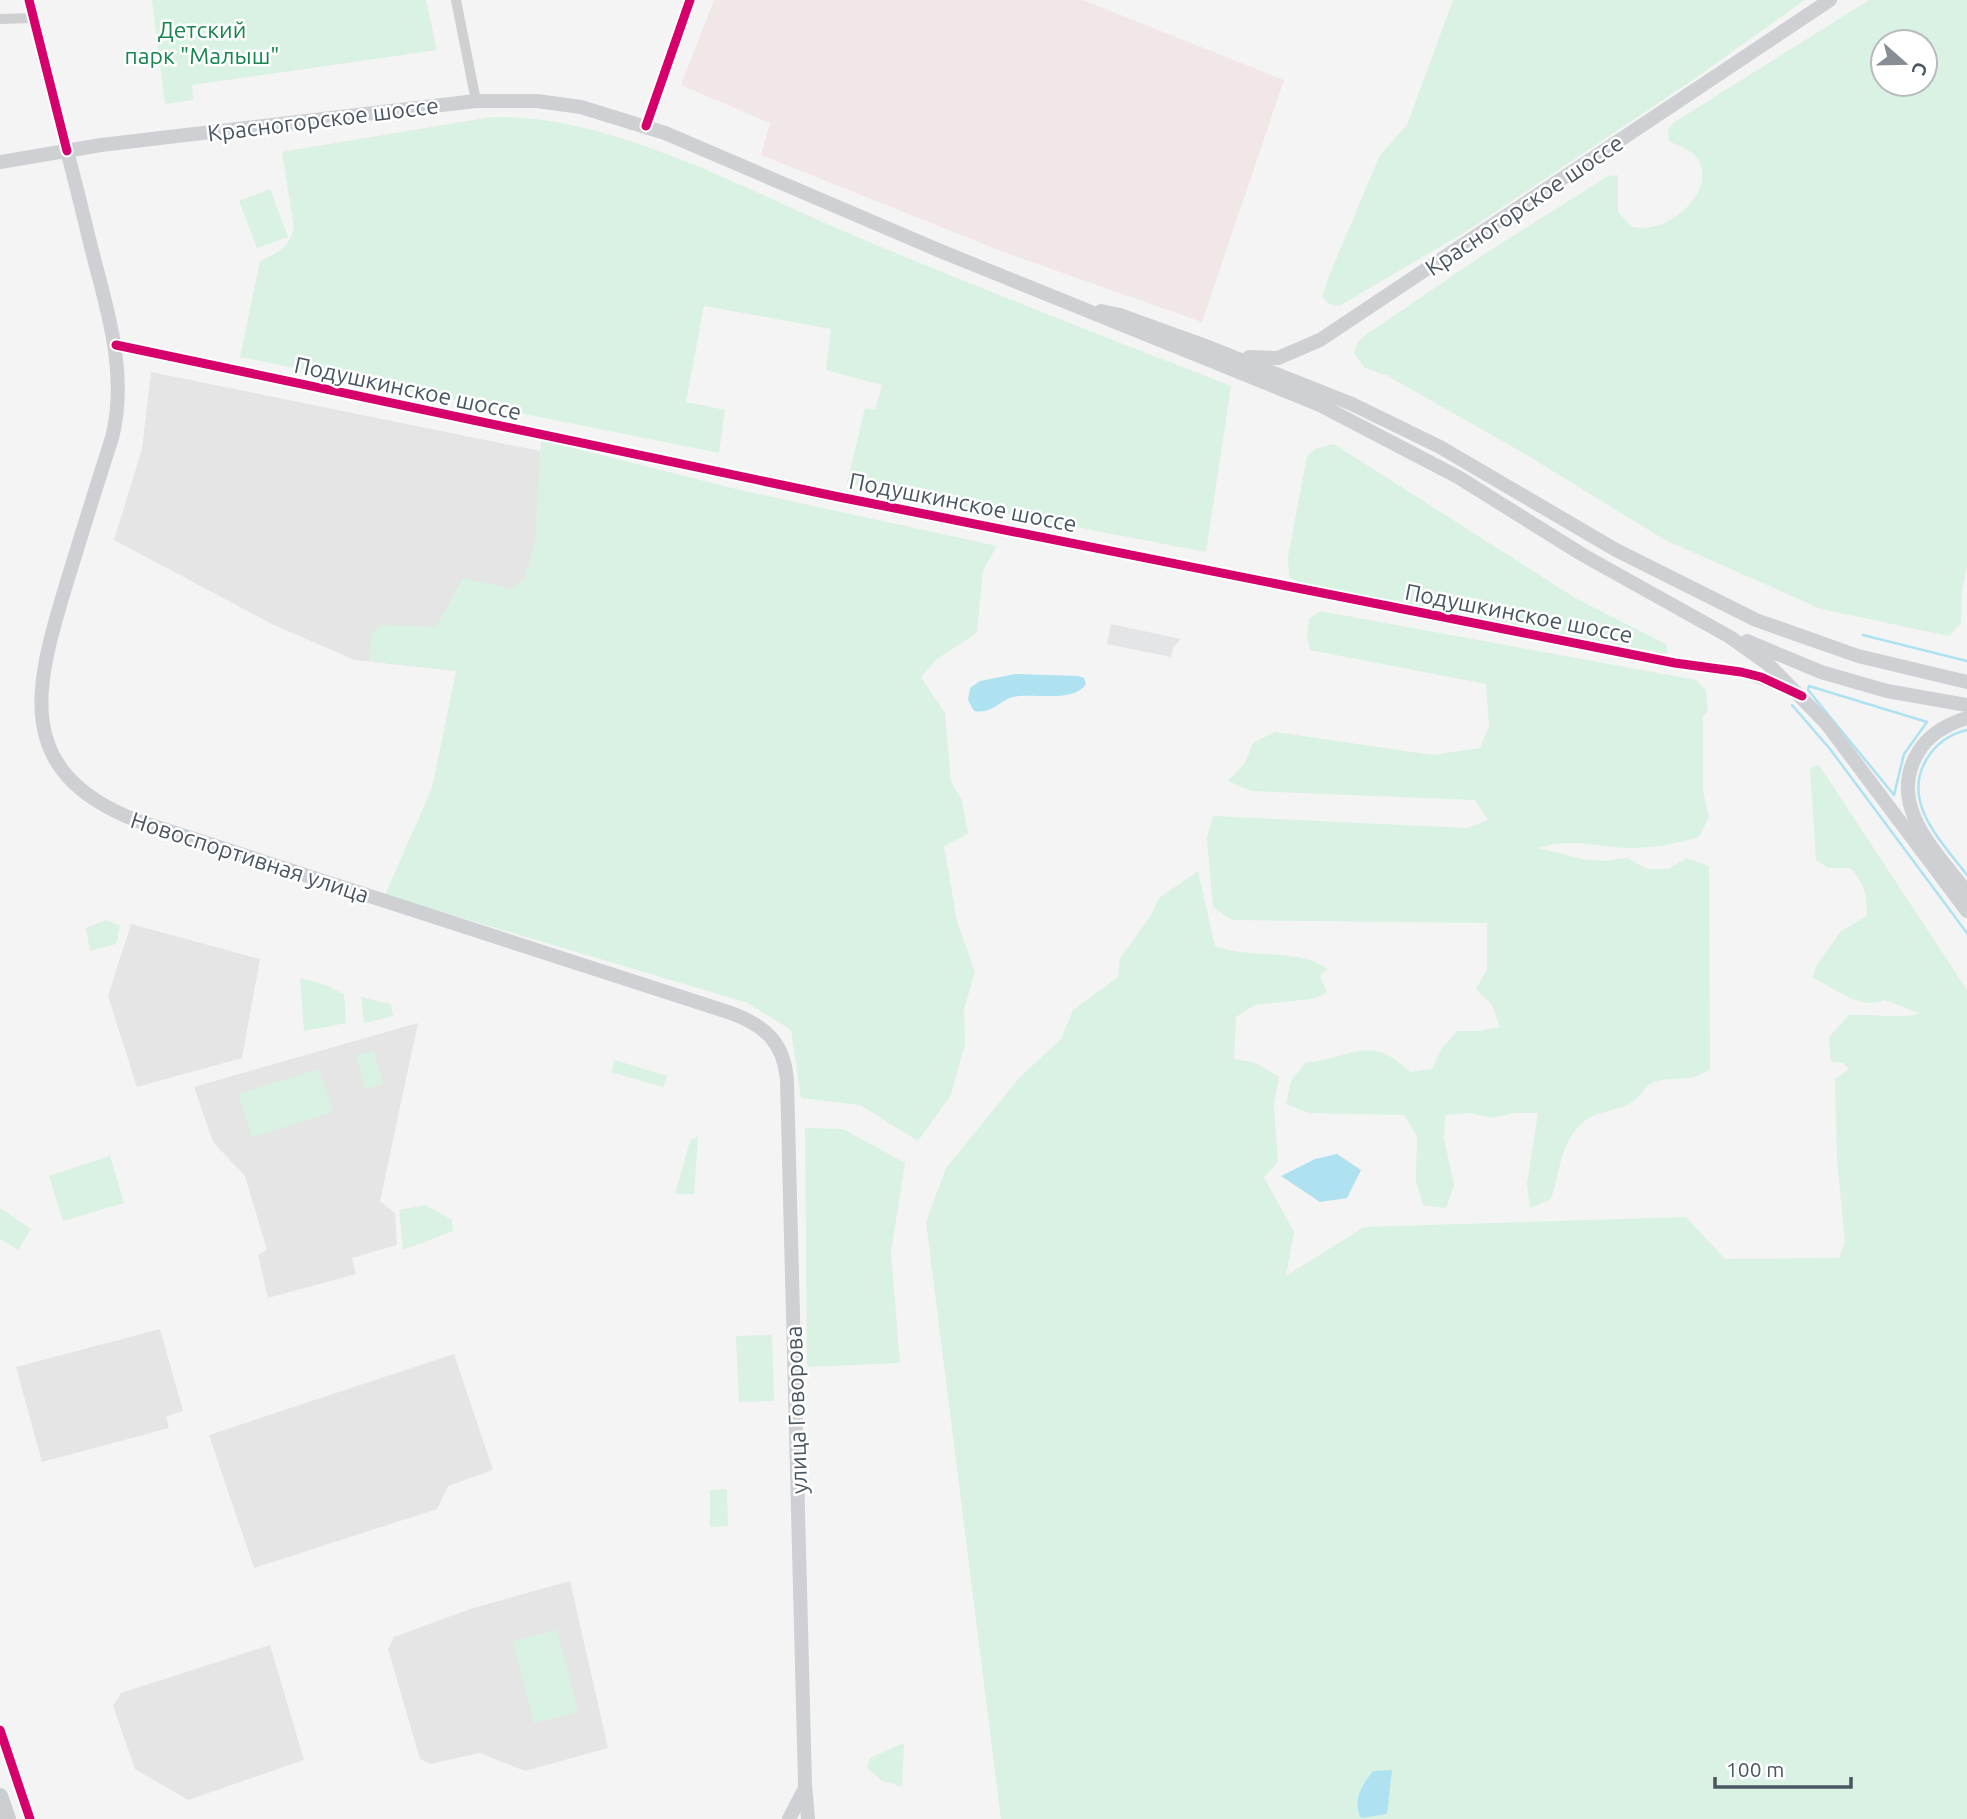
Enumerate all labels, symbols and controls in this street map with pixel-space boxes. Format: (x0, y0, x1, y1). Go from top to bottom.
park label: Детский парк "Малыш" (124, 17, 280, 68)
north arrow (1869, 28, 1939, 98)
text: С (1908, 59, 1932, 78)
street label: Красногорское шоссе (206, 92, 440, 146)
street label: Красногорское шоссе (1421, 130, 1627, 280)
street label: Подушкинское шоссе (292, 352, 524, 424)
street label: Подушкинское шоссе (847, 468, 1079, 536)
street label: Подушкинское шоссе (1403, 579, 1635, 647)
street label: Новоспортивная улица (128, 807, 372, 907)
street label: улица Говорова (781, 1325, 811, 1495)
scale bar (1715, 1745, 1852, 1789)
text: 100 m (1726, 1757, 1784, 1781)

